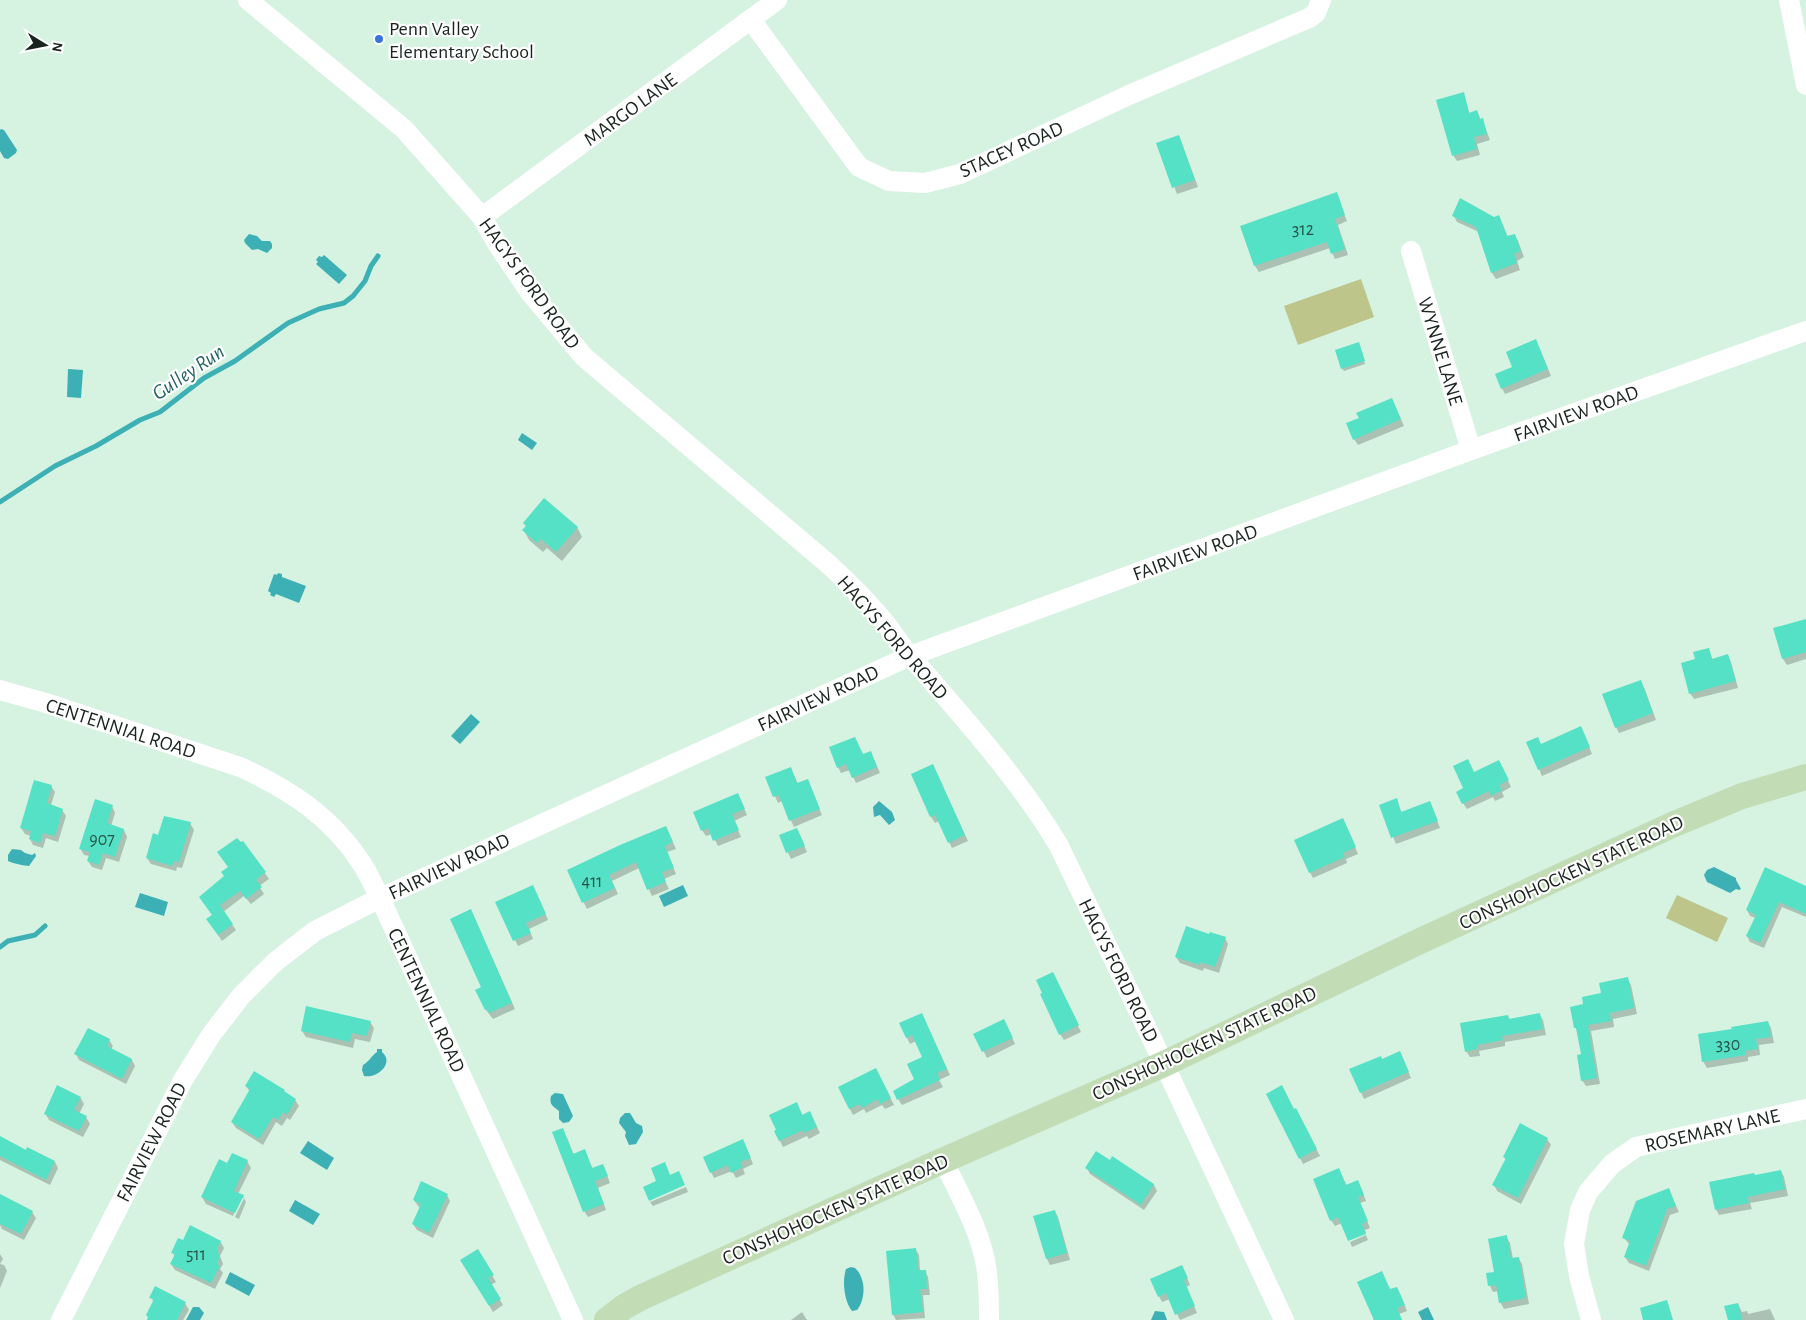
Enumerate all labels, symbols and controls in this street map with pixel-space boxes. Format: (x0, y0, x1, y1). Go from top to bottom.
place label: Penn Valley Elementary School (389, 19, 534, 62)
north arrow (20, 20, 70, 70)
marker: Penn Valley Elementary School (373, 33, 385, 45)
text: N (49, 41, 65, 53)
street label: MARGO LANE (580, 69, 681, 150)
street label: STACEY ROAD (957, 118, 1066, 182)
street label: HAGYS FORD ROAD (475, 214, 583, 353)
house number: 312 (1292, 221, 1314, 239)
street label: WYNNE LANE (1414, 295, 1466, 408)
water label: Gulley Run (148, 341, 228, 404)
street label: FAIRVIEW ROAD (1511, 382, 1641, 446)
street label: FAIRVIEW ROAD (1130, 521, 1260, 585)
street label: HAGYS FORD ROAD (833, 572, 951, 703)
street label: FAIRVIEW ROAD (755, 662, 882, 736)
street label: CENTENNIAL ROAD (43, 695, 198, 763)
street label: CONSHOHOCKEN STATE ROAD (1456, 812, 1687, 934)
street label: FAIRVIEW ROAD (386, 830, 513, 904)
house number: 907 (89, 831, 115, 849)
house number: 411 (581, 873, 603, 891)
street label: HAGYS FORD ROAD (1075, 896, 1161, 1045)
street label: CENTENNIAL ROAD (384, 925, 468, 1076)
street label: CONSHOHOCKEN STATE ROAD (1089, 983, 1320, 1105)
house number: 330 (1716, 1036, 1740, 1054)
street label: FAIRVIEW ROAD (113, 1079, 191, 1205)
street label: ROSEMARY LANE (1643, 1106, 1782, 1156)
street label: CONSHOHOCKEN STATE ROAD (719, 1151, 951, 1269)
house number: 511 (186, 1246, 206, 1264)

